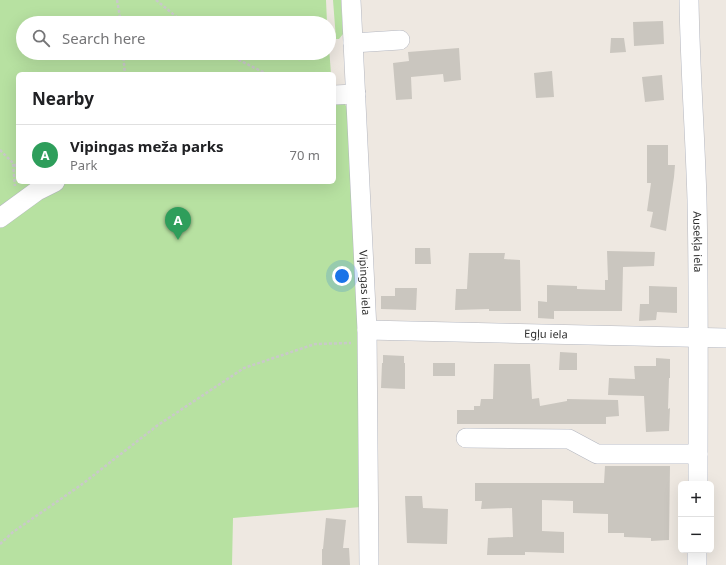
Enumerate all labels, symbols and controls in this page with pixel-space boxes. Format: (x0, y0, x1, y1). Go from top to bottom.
search box (16, 16, 336, 60)
icon: search (30, 27, 52, 49)
text: Search here (62, 28, 145, 48)
text: Nearby (32, 87, 94, 110)
text: Vipingas meža parks (70, 136, 224, 156)
text: A (41, 146, 50, 164)
text: 70 m (290, 146, 320, 164)
text: Park (70, 156, 97, 174)
pin: A (165, 207, 191, 240)
street label: Ausekļa iela (690, 211, 706, 272)
street label: Vipingas iela (356, 250, 374, 315)
your location (332, 266, 352, 286)
street label: Egļu iela (524, 326, 568, 341)
map controls (678, 481, 714, 553)
button: + (678, 481, 714, 517)
button: − (678, 517, 714, 553)

